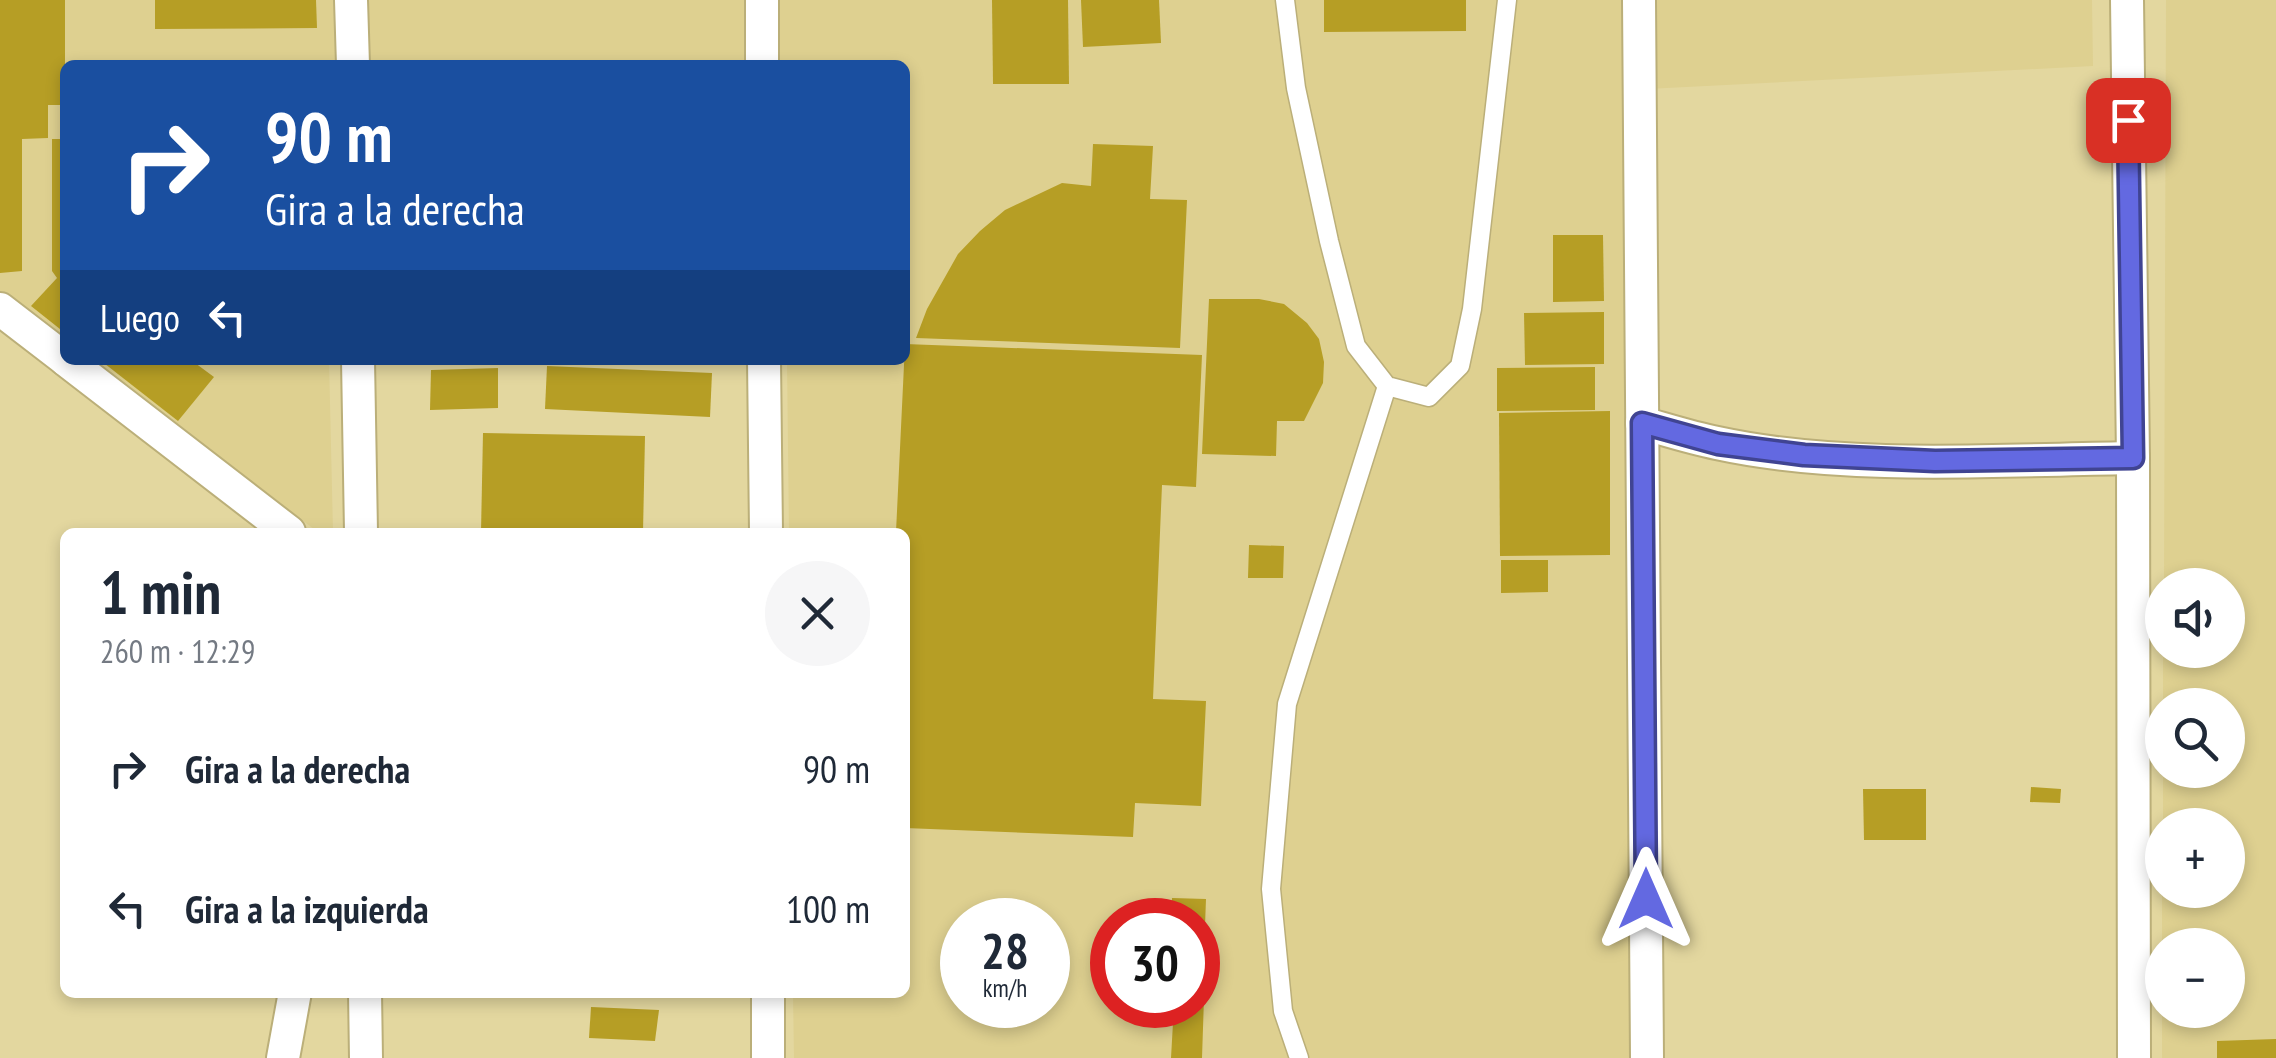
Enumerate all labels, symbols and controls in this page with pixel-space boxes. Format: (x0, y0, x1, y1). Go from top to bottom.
pin (2086, 78, 2171, 163)
text: 90 m (265, 91, 393, 181)
icon: arrive (2101, 93, 2156, 148)
icon: right (100, 100, 230, 230)
text: Gira a la derecha (265, 179, 525, 237)
icon: left (200, 290, 255, 345)
text: Luego (100, 293, 180, 342)
text: 1 min (100, 553, 221, 631)
button: close (765, 561, 870, 666)
map controls (2145, 568, 2245, 1028)
button: sound (2145, 568, 2245, 668)
text: 260 m · 12:29 (100, 630, 255, 672)
button: search (2145, 688, 2245, 788)
icon: right (100, 741, 155, 796)
text: Gira a la derecha (185, 744, 410, 793)
text: 90 m (803, 744, 870, 793)
button: + (2145, 808, 2245, 908)
position arrow (1594, 847, 1698, 951)
icon: left (100, 881, 155, 936)
text: Gira a la izquierda (185, 884, 429, 933)
text: 100 m (786, 884, 870, 933)
speed limit sign: 30 (1090, 898, 1220, 1028)
text: 28 (981, 918, 1029, 983)
button: − (2145, 928, 2245, 1028)
text: km/h (983, 972, 1027, 1004)

